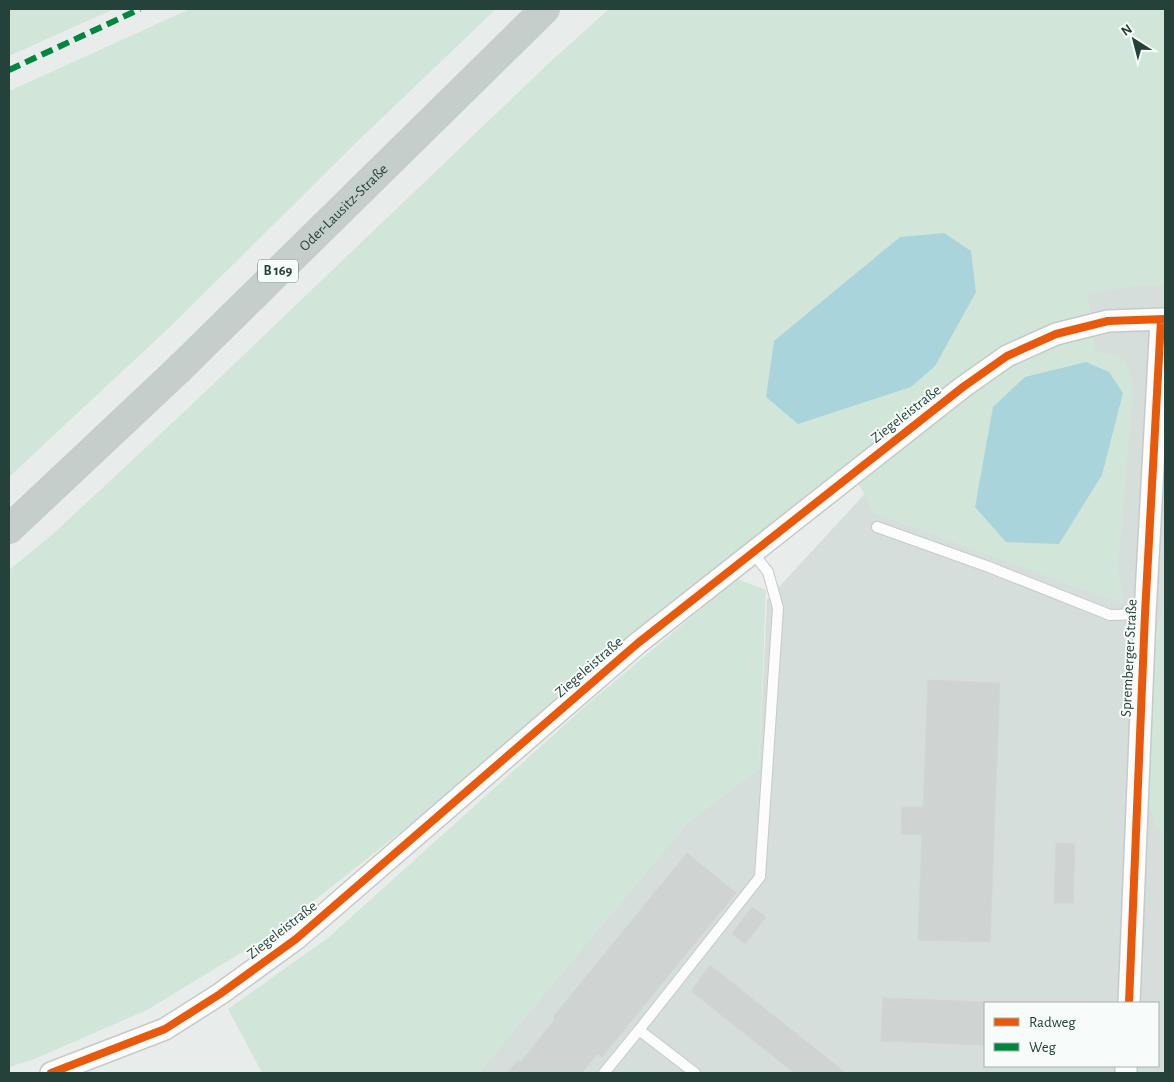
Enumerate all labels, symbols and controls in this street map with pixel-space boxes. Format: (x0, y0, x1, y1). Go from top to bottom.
north arrow (1109, 15, 1159, 65)
text: N (1119, 22, 1135, 39)
street label: Oder-Lausitz-Straße (296, 161, 390, 254)
road number: B 169 (258, 260, 298, 282)
street label: Ziegeleistraße (868, 382, 944, 446)
street label: Spremberger Straße (1118, 599, 1140, 717)
street label: Ziegeleistraße (552, 634, 626, 700)
street label: Ziegeleistraße (244, 898, 320, 962)
legend (984, 1002, 1159, 1067)
text: Radweg (1029, 1015, 1076, 1030)
text: Weg (1029, 1040, 1057, 1055)

